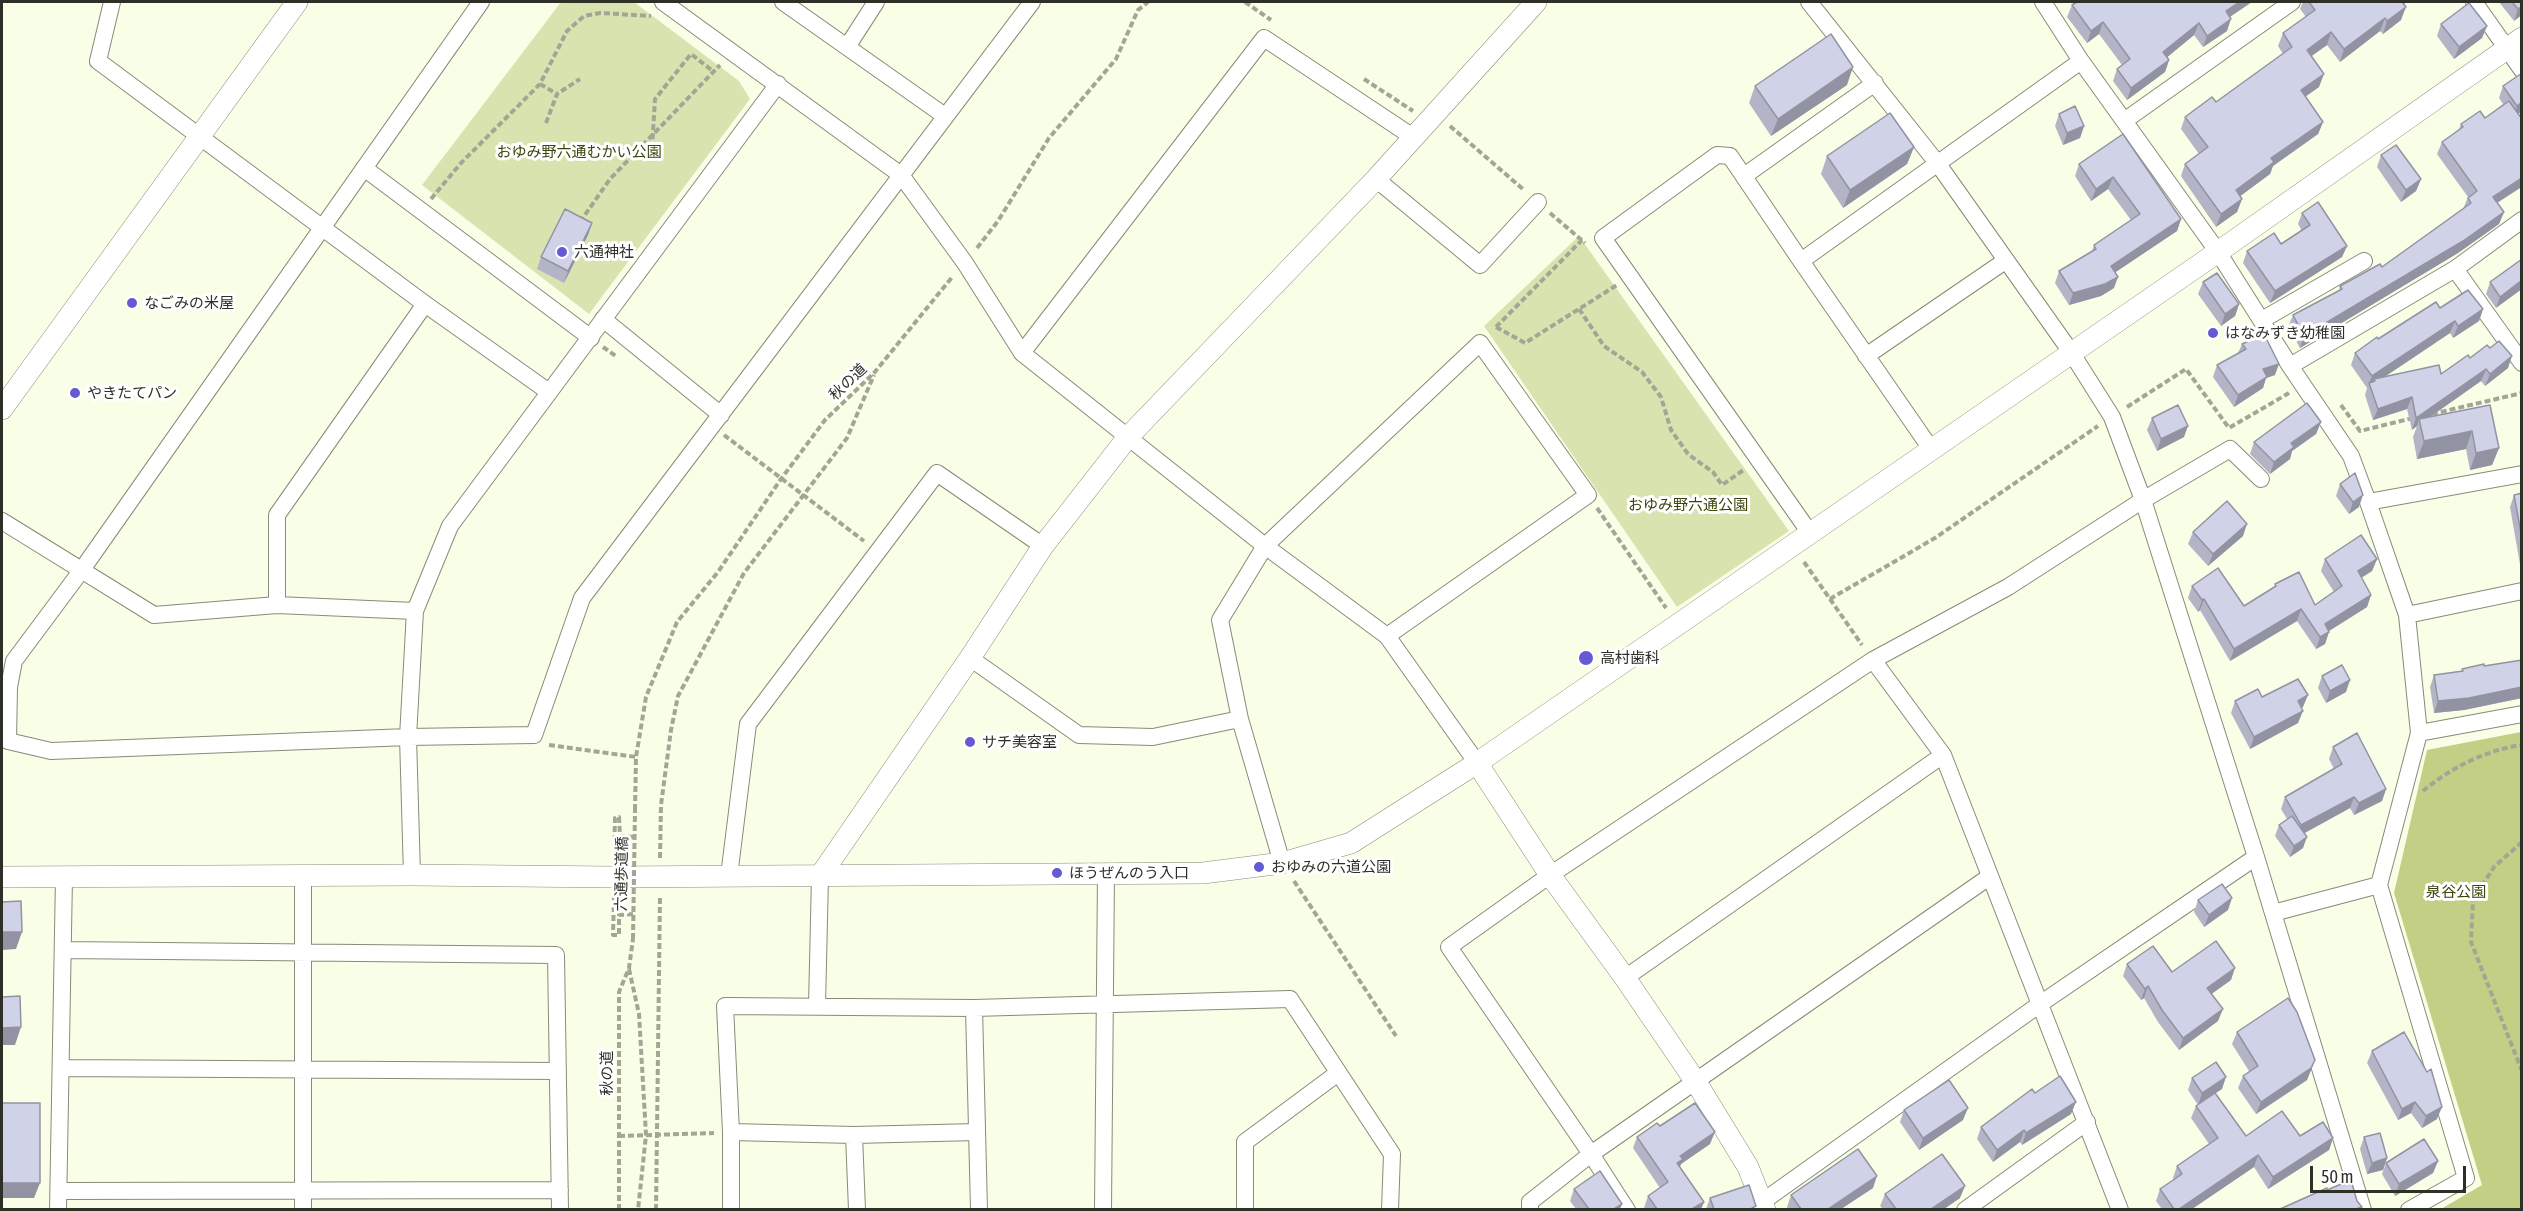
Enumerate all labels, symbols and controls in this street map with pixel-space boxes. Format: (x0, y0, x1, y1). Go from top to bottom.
park label: おゆみ野六通むかい公園 (497, 143, 661, 161)
place label: 六通神社 (574, 243, 634, 261)
marker: 六通神社 (555, 245, 569, 259)
place label: なごみの米屋 (144, 294, 234, 312)
marker: なごみの米屋 (125, 296, 139, 310)
place label: はなみずき幼稚園 (2225, 324, 2345, 342)
marker: はなみずき幼稚園 (2206, 326, 2220, 340)
street label: 秋の道 (826, 360, 870, 404)
place label: やきたてパン (87, 384, 177, 402)
marker: やきたてパン (68, 386, 82, 400)
park label: おゆみ野六通公園 (1628, 496, 1748, 514)
marker: 高村歯科 (1577, 649, 1595, 667)
place label: 高村歯科 (1600, 649, 1660, 667)
place label: サチ美容室 (982, 733, 1057, 751)
marker: サチ美容室 (963, 735, 977, 749)
street label: 六通歩道橋 (612, 836, 632, 912)
place label: おゆみの六道公園 (1271, 858, 1391, 876)
marker: おゆみの六道公園 (1252, 860, 1266, 874)
place label: ほうぜんのう入口 (1069, 864, 1189, 882)
marker: ほうぜんのう入口 (1050, 866, 1064, 880)
park label: 泉谷公園 (2426, 883, 2486, 901)
street label: 秋の道 (598, 1051, 616, 1095)
scale bar (2313, 1154, 2469, 1192)
text: 50 m (2321, 1166, 2353, 1187)

